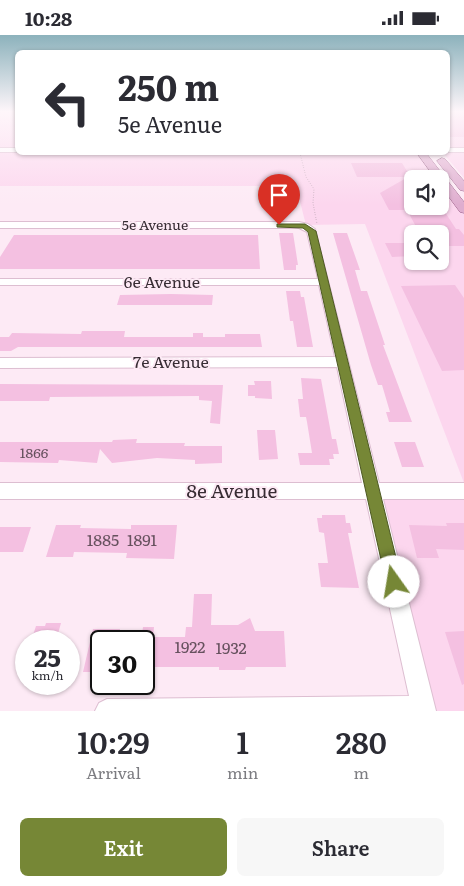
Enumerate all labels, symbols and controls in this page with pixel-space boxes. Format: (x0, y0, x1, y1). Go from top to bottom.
text: 10:28 (25, 4, 72, 32)
text: 250 m (118, 60, 219, 112)
icon: left (35, 70, 100, 135)
text: 5e Avenue (118, 107, 222, 140)
map controls (404, 170, 449, 270)
button: sound (404, 170, 449, 215)
pin (258, 174, 300, 225)
icon: arrive (265, 181, 293, 209)
street label: 5e Avenue (122, 214, 188, 234)
button: search (404, 225, 449, 270)
street label: 6e Avenue (124, 269, 200, 293)
street label: 7e Avenue (133, 349, 209, 373)
house number: 1866 (20, 442, 49, 462)
street label: 8e Avenue (187, 476, 278, 504)
house number: 1885 (87, 527, 119, 551)
house number: 1891 (127, 527, 158, 551)
position arrow (367, 555, 419, 607)
speed limit sign: 30 (90, 630, 155, 695)
house number: 1922 (175, 634, 205, 658)
house number: 1932 (215, 635, 247, 659)
text: 25 (34, 638, 61, 675)
text: km/h (32, 666, 63, 684)
text: 10:29 (77, 719, 150, 763)
text: 1 (237, 719, 249, 763)
text: 280 (336, 719, 387, 763)
text: Arrival (86, 760, 141, 784)
text: min (227, 760, 258, 784)
text: m (353, 760, 369, 784)
button: Exit (20, 818, 227, 876)
button: Share (237, 818, 444, 876)

